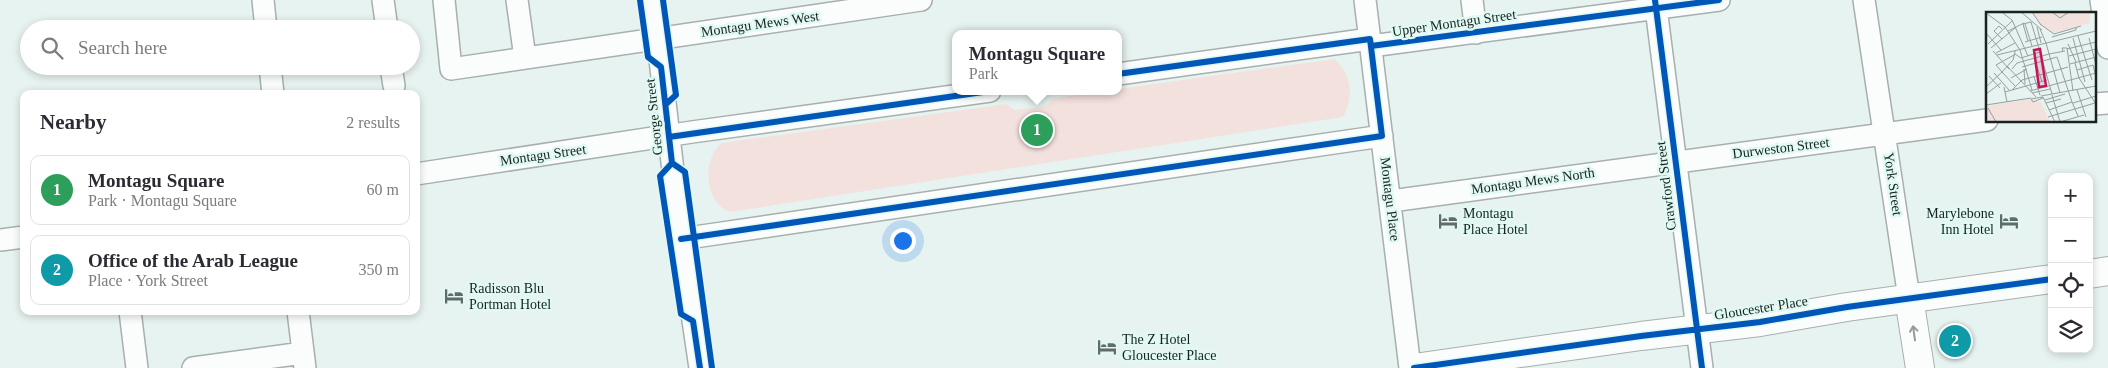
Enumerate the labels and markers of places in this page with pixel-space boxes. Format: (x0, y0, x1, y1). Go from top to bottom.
pin: 1 (1021, 111, 1053, 149)
place label: Montagu Place Hotel (1463, 206, 1528, 237)
place label: Marylebone Inn Hotel (1926, 206, 1994, 237)
hotel icon: Montagu Place Hotel (1437, 210, 1459, 232)
hotel icon: Marylebone Inn Hotel (1998, 210, 2020, 232)
place label: Radisson Blu Portman Hotel (469, 281, 551, 312)
hotel icon: Radisson Blu Portman Hotel (443, 285, 465, 307)
pin: 2 (1939, 322, 1971, 360)
place label: The Z Hotel Gloucester Place (1122, 332, 1216, 363)
hotel icon: The Z Hotel Gloucester Place (1096, 336, 1118, 358)

